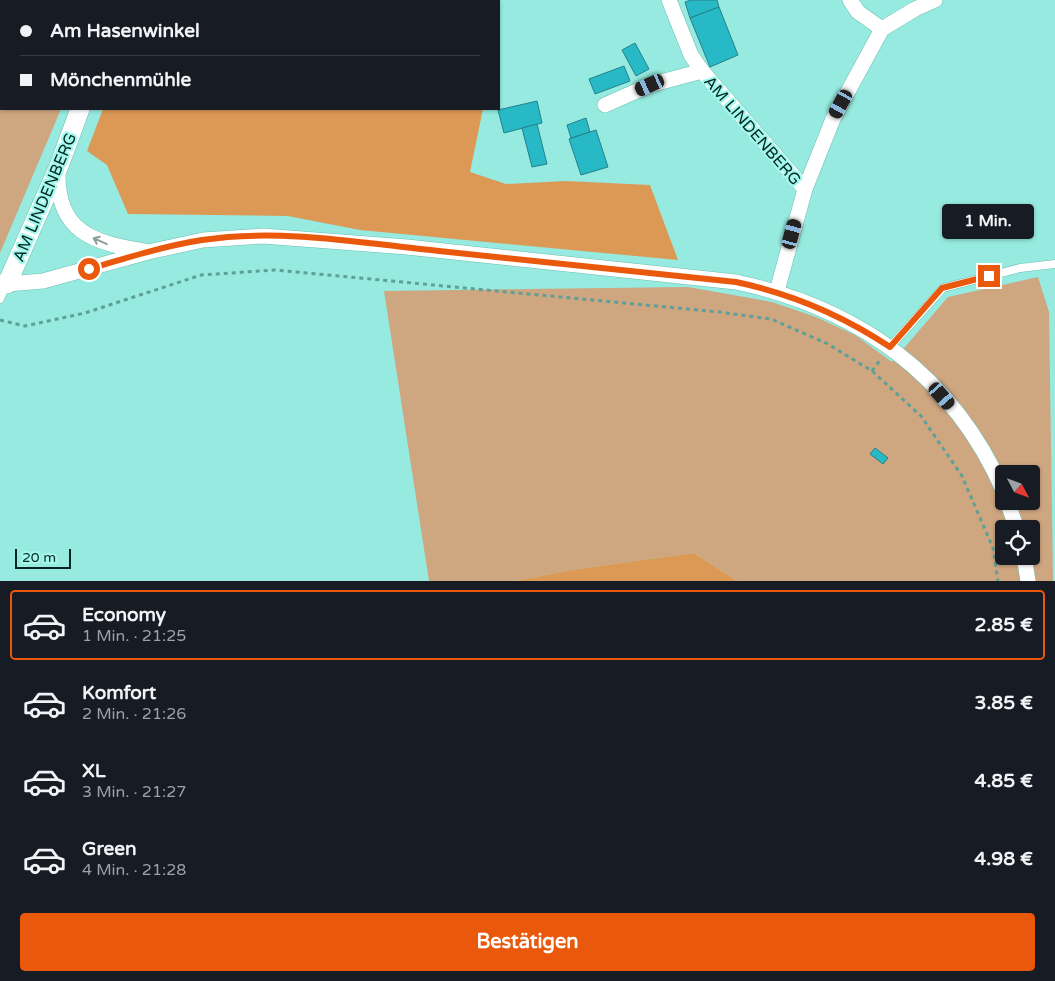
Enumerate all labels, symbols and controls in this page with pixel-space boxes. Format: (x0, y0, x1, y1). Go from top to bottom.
text: Am Hasenwinkel (50, 20, 200, 42)
text: Mönchenmühle (50, 69, 191, 91)
car (633, 72, 666, 98)
street label: AM LINDENBERG (699, 72, 805, 189)
car (827, 87, 854, 121)
street label: AM LINDENBERG (9, 130, 81, 265)
callout: 1 Min. (943, 204, 1035, 238)
text: 1 Min. (964, 211, 1012, 231)
car (780, 218, 803, 250)
one-way arrow (93, 236, 108, 246)
route start (78, 258, 100, 280)
route end (978, 265, 1000, 287)
car (926, 380, 957, 412)
north arrow (995, 465, 1040, 510)
map controls (995, 465, 1040, 565)
button: locate (995, 520, 1040, 565)
scale bar (15, 546, 71, 569)
text: 20 m (22, 549, 56, 566)
icon: car (22, 603, 67, 648)
text: Economy (82, 604, 166, 626)
text: 2.85 € (974, 614, 1033, 636)
text: 1 Min. · 21:25 (82, 626, 186, 646)
icon: car (22, 681, 67, 726)
text: Komfort (82, 682, 156, 704)
text: 3.85 € (974, 692, 1033, 714)
text: 2 Min. · 21:26 (82, 704, 186, 724)
icon: car (22, 759, 67, 804)
text: XL (82, 760, 106, 782)
text: 4.85 € (974, 770, 1033, 792)
text: 3 Min. · 21:27 (82, 782, 186, 802)
icon: car (22, 837, 67, 882)
text: Green (82, 838, 136, 860)
text: 4.98 € (974, 848, 1033, 870)
text: 4 Min. · 21:28 (82, 860, 186, 880)
button: Bestätigen (20, 913, 1035, 971)

